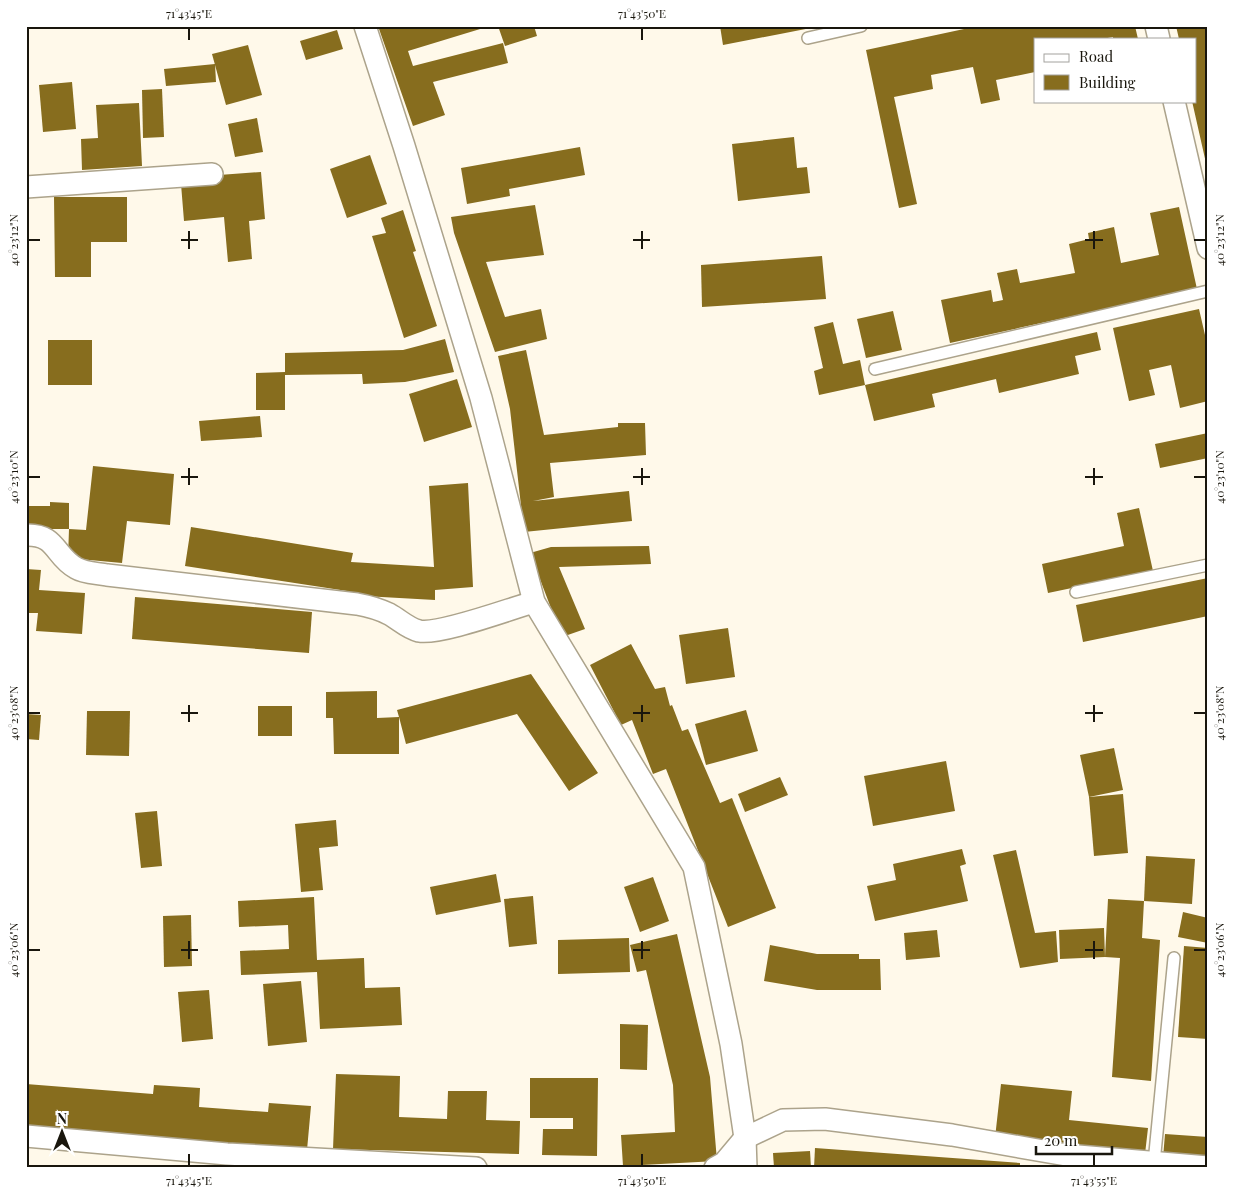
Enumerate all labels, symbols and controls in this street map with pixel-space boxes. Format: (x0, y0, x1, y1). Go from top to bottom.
text: 71°43'45"E (166, 5, 212, 21)
text: 71°43'50"E (618, 5, 666, 21)
legend (1034, 38, 1196, 102)
text: Road (1079, 46, 1113, 66)
text: Building (1079, 72, 1136, 92)
text: 40°23'12"N (5, 214, 21, 266)
text: 40°23'12"N (1211, 214, 1227, 266)
text: 40°23'10"N (5, 450, 21, 504)
text: 40°23'10"N (1211, 450, 1227, 504)
text: 40°23'08"N (5, 685, 21, 741)
text: 40°23'08"N (1211, 685, 1227, 741)
text: 40°23'06"N (5, 922, 21, 977)
text: 40°23'06"N (1211, 922, 1227, 977)
north arrow (38, 1106, 88, 1156)
text: N (57, 1109, 67, 1128)
scale bar (1036, 1124, 1113, 1156)
text: 20 m (1044, 1130, 1078, 1150)
text: 71°43'45"E (166, 1172, 212, 1188)
text: 71°43'50"E (618, 1172, 666, 1188)
text: 71°43'55"E (1071, 1172, 1117, 1188)

